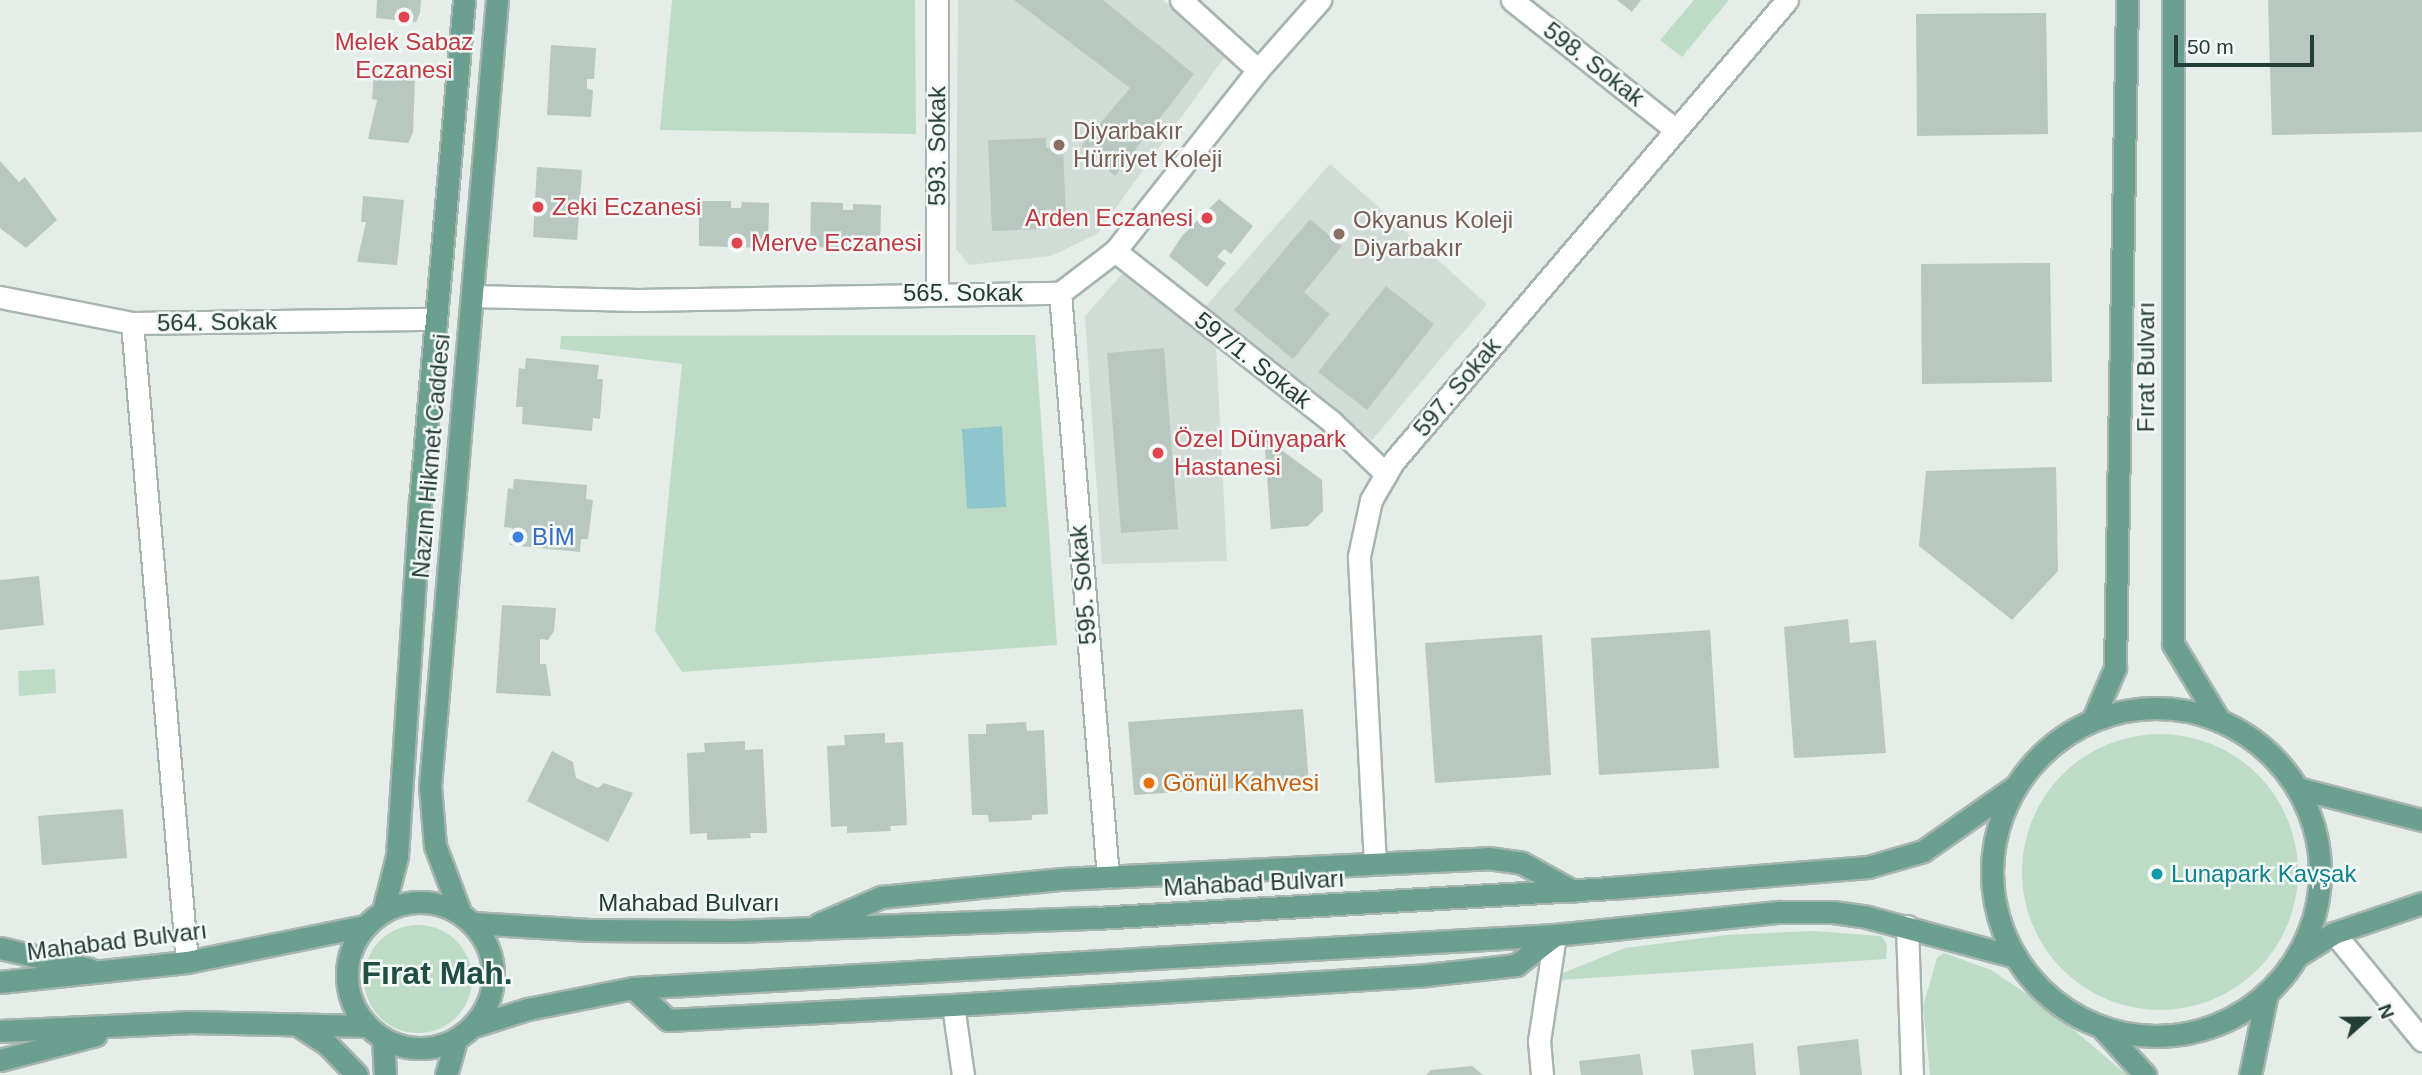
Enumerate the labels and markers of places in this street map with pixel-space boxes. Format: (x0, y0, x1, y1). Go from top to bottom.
marker: Melek Sabaz Eczanesi (396, 9, 412, 25)
place label: Melek Sabaz Eczanesi (335, 28, 473, 84)
place label: Diyarbakır Hürriyet Koleji (1073, 117, 1222, 173)
marker: Diyarbakır Hürriyet Koleji (1051, 137, 1067, 153)
place label: Zeki Eczanesi (552, 193, 701, 221)
marker: Zeki Eczanesi (530, 199, 546, 215)
place label: Arden Eczanesi (1025, 204, 1193, 232)
place label: Okyanus Koleji Diyarbakır (1353, 206, 1513, 262)
marker: Arden Eczanesi (1199, 210, 1215, 226)
marker: Okyanus Koleji Diyarbakır (1331, 226, 1347, 242)
place label: Merve Eczanesi (751, 229, 922, 257)
marker: Merve Eczanesi (729, 235, 745, 251)
place label: Özel Dünyapark Hastanesi (1174, 425, 1346, 481)
marker: Özel Dünyapark Hastanesi (1148, 443, 1168, 463)
place label: BİM (532, 523, 575, 551)
marker: BİM (510, 529, 526, 545)
place label: Gönül Kahvesi (1163, 769, 1319, 797)
marker: Gönül Kahvesi (1141, 775, 1157, 791)
place label: Lunapark Kavşak (2171, 860, 2356, 888)
marker: Lunapark Kavşak (2149, 866, 2165, 882)

